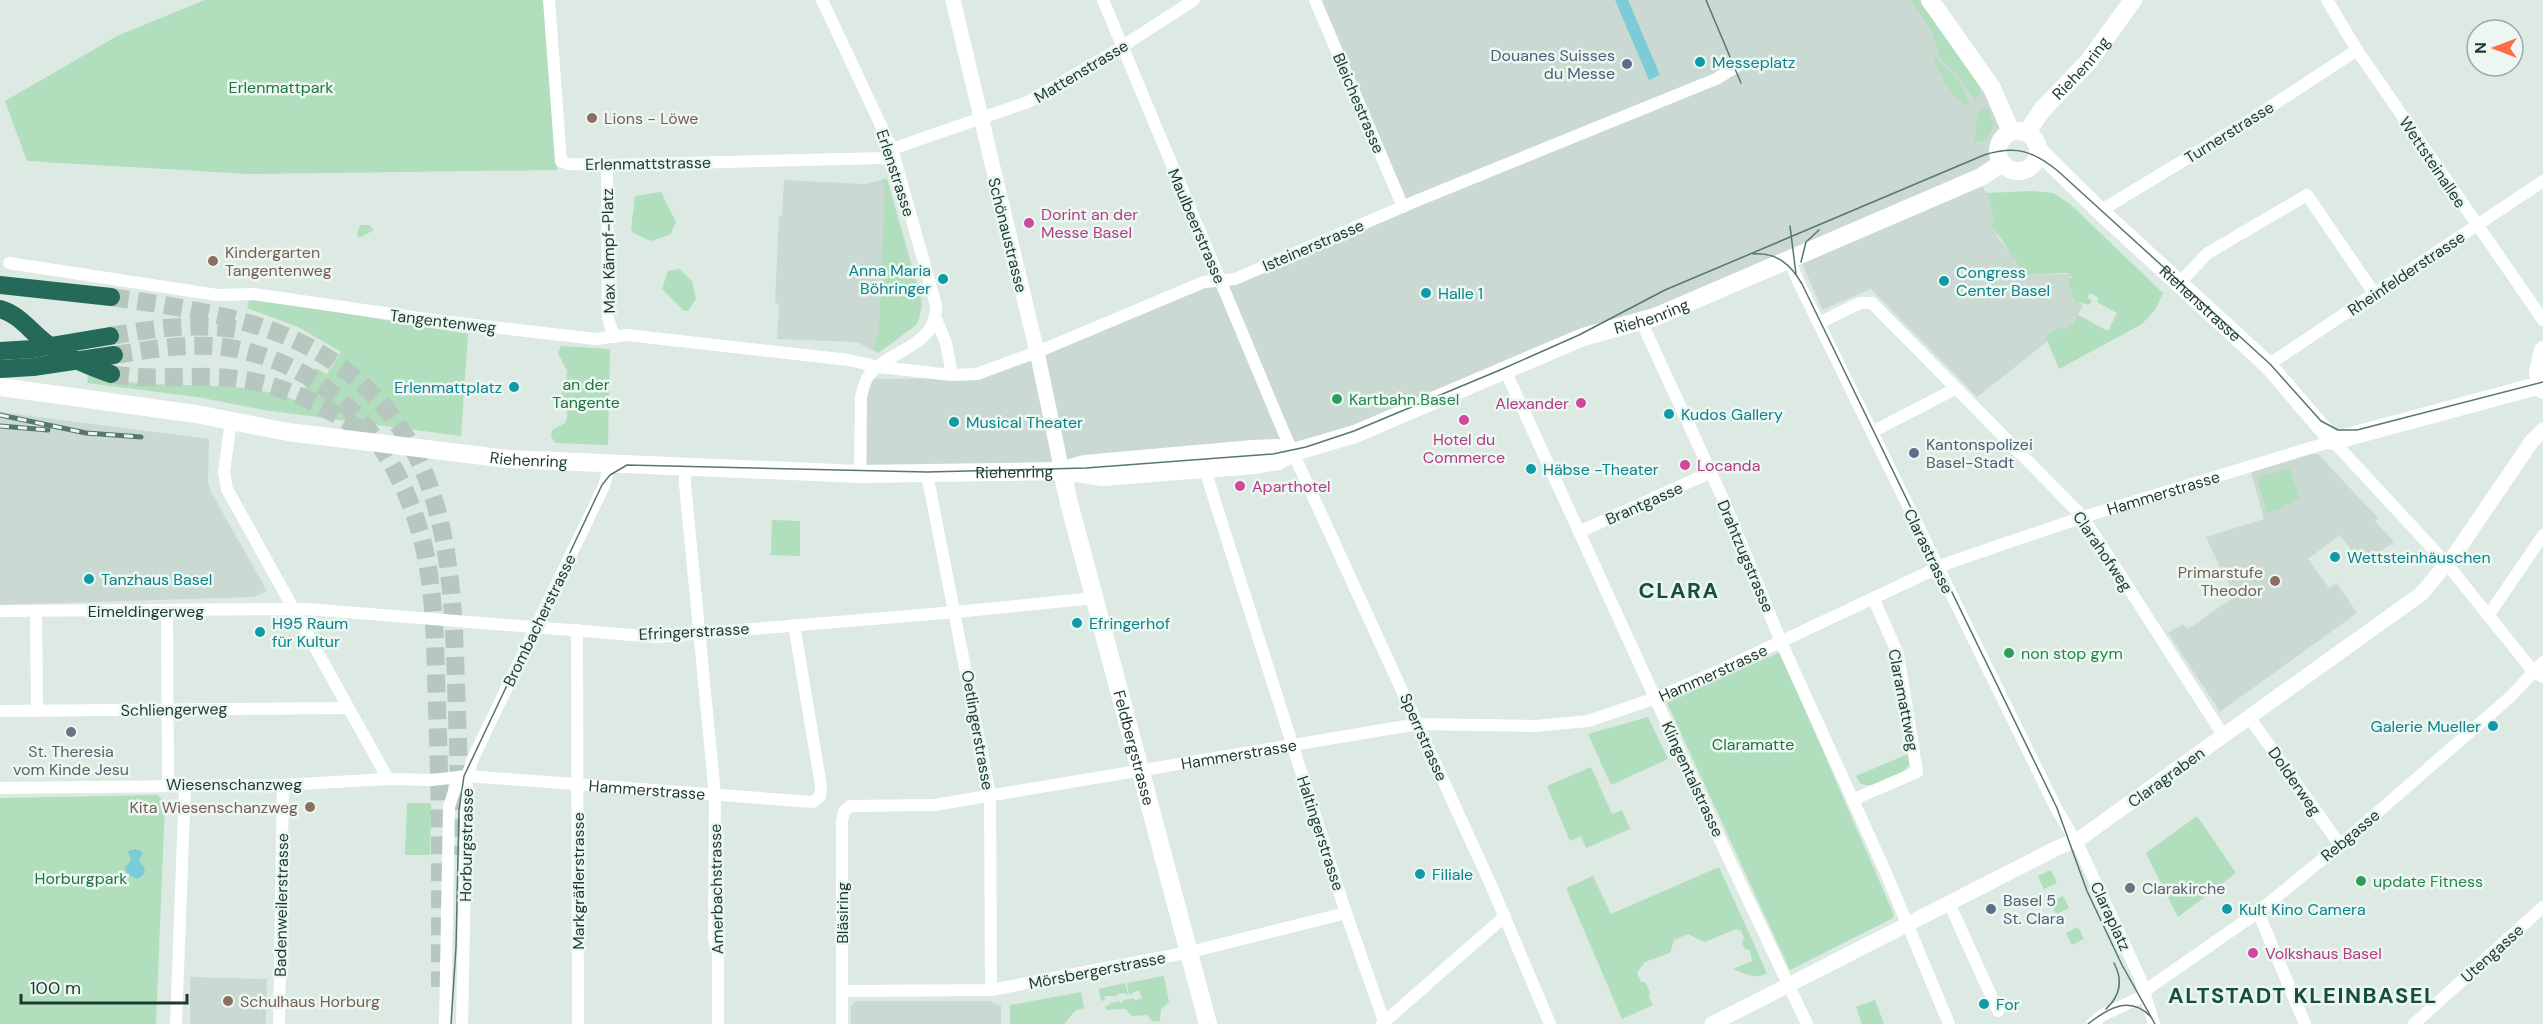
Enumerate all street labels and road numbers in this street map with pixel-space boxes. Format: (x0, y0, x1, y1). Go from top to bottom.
street label: Riehenring (2048, 32, 2115, 104)
street label: Mattenstrasse (1030, 35, 1132, 108)
street label: Bleichestrasse (1328, 50, 1389, 157)
street label: Turnerstrasse (2181, 97, 2278, 168)
street label: Wettsteinallee (2394, 113, 2471, 212)
street label: Erlenstrasse (872, 127, 919, 219)
street label: Erlenmattstrasse (585, 152, 711, 175)
street label: Maulbeerstrasse (1163, 166, 1230, 287)
street label: Schönaustrasse (983, 175, 1032, 295)
street label: Max Kämpf-Platz (597, 188, 620, 314)
street label: Isteinerstrasse (1259, 215, 1367, 276)
street label: Rheinfelderstrasse (2343, 226, 2469, 321)
street label: Riehenstrasse (2155, 261, 2246, 346)
street label: Riehenring (1612, 294, 1692, 339)
street label: Tangentenweg (389, 305, 497, 338)
street label: Riehenring (489, 447, 568, 473)
street label: Riehenring (975, 461, 1054, 483)
street label: Hammerstrasse (2104, 466, 2222, 520)
street label: Brantgasse (1602, 477, 1686, 530)
street label: Drahtzugstrasse (1712, 497, 1779, 616)
street label: Clarastrasse (1899, 505, 1958, 597)
street label: Clarahofweg (2068, 507, 2137, 595)
street label: Brombacherstrasse (498, 551, 581, 690)
street label: Eimeldingerweg (88, 601, 204, 622)
street label: Efringerstrasse (638, 618, 750, 645)
street label: Hammerstrasse (1655, 639, 1771, 707)
street label: Claramattweg (1883, 647, 1924, 753)
street label: Oetlingerstrasse (957, 668, 998, 792)
street label: Feldbergstrasse (1108, 688, 1159, 808)
street label: Sperrstrasse (1395, 690, 1452, 784)
street label: Schliengerweg (120, 698, 228, 721)
street label: Klingentalstrasse (1657, 718, 1728, 840)
street label: Hammerstrasse (1179, 734, 1298, 774)
street label: Claragraben (2124, 742, 2209, 812)
street label: Dolderweg (2263, 743, 2326, 820)
street label: Haltingerstrasse (1292, 773, 1349, 893)
street label: Wiesenschanzweg (166, 774, 302, 795)
street label: Hammerstrasse (588, 775, 706, 805)
street label: Horburgstrasse (455, 788, 478, 902)
street label: Rebgasse (2317, 805, 2384, 866)
street label: Markgräflerstrasse (568, 812, 589, 950)
street label: Amerbachstrasse (705, 823, 728, 955)
street label: Badenweilerstrasse (270, 833, 293, 977)
street label: Claraplatz (2085, 878, 2136, 954)
street label: Bläsiring (832, 882, 853, 944)
street label: Utengasse (2456, 920, 2528, 987)
street label: Mörsbergerstrasse (1027, 947, 1167, 994)

